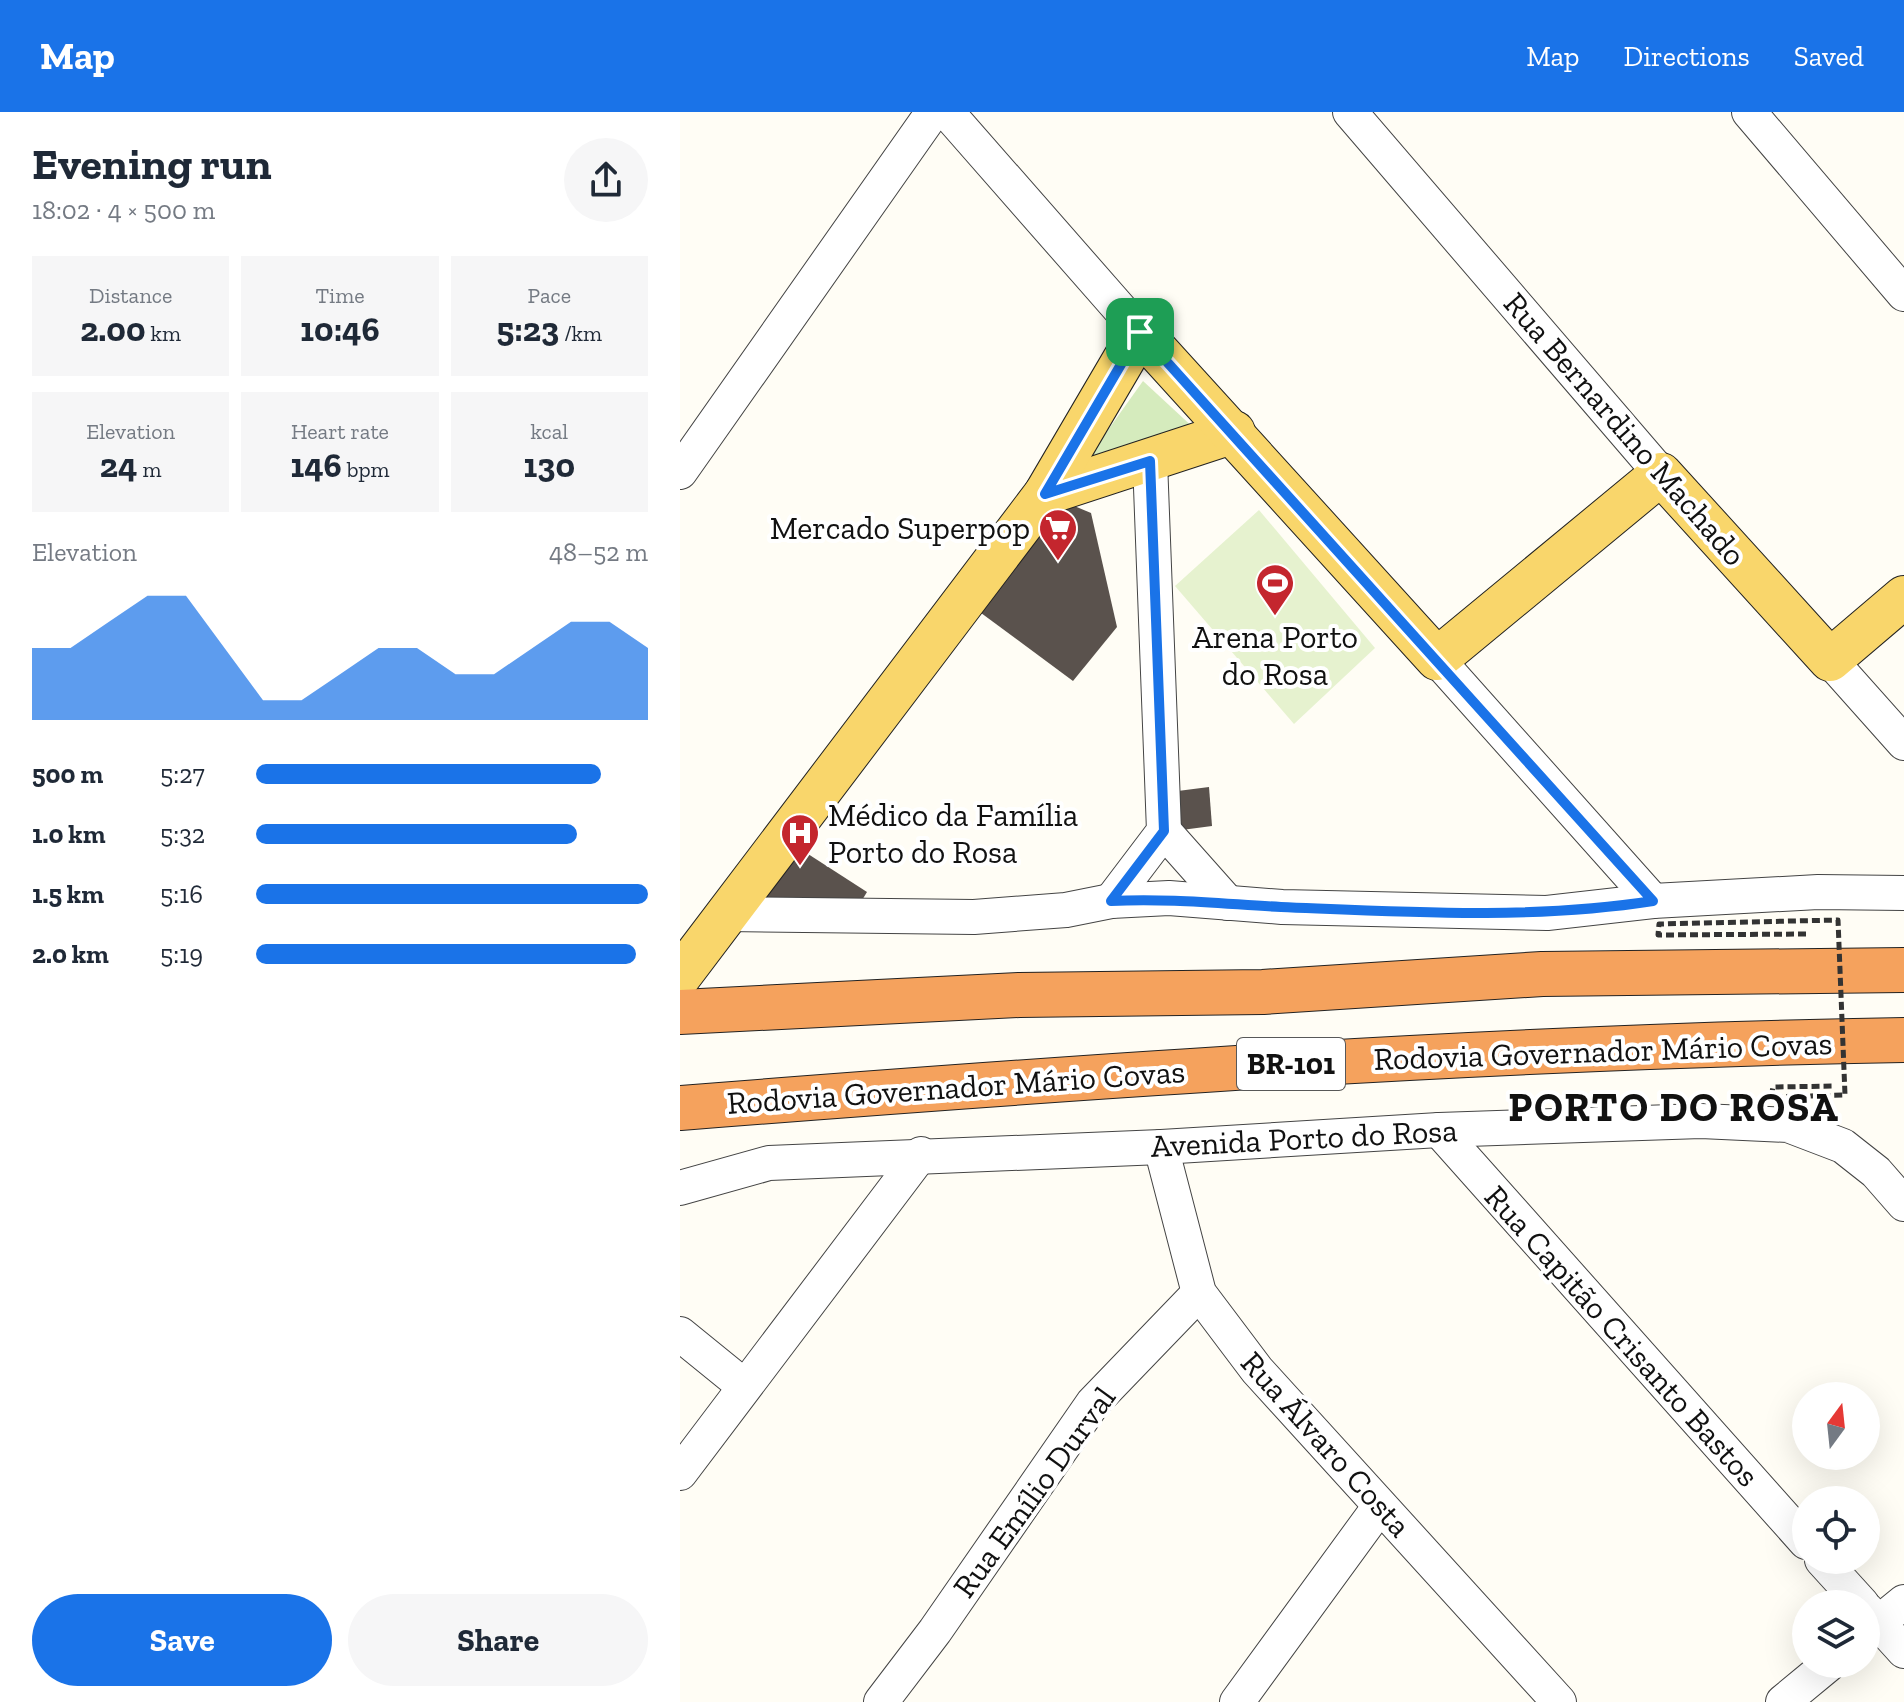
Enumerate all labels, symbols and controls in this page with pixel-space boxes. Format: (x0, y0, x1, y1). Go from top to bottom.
text: Map (40, 33, 115, 79)
text: Map (1526, 40, 1579, 73)
text: Directions (1623, 40, 1750, 73)
text: Saved (1794, 40, 1864, 73)
text: Evening run (32, 137, 272, 190)
button: share (564, 138, 648, 222)
text: 18:02 · 4 × 500 m (32, 194, 215, 226)
text: Distance (89, 282, 172, 309)
text: Time (315, 282, 365, 309)
text: Pace (528, 282, 571, 309)
street label: Rua Bernardino Machado (1496, 285, 1754, 573)
pin (1106, 298, 1174, 366)
text: 2.00 (80, 309, 146, 350)
text: 10:46 (300, 309, 380, 350)
text: 5:23 (497, 309, 559, 350)
icon: arrive (1118, 310, 1162, 354)
text: km (146, 320, 181, 347)
text: /km (559, 320, 602, 347)
text: Elevation (86, 418, 175, 445)
text: Heart rate (291, 418, 389, 445)
text: kcal (530, 418, 568, 445)
text: 24 (100, 445, 137, 486)
text: 146 (290, 445, 342, 486)
text: 130 (524, 445, 575, 486)
text: m (137, 456, 161, 483)
text: bpm (342, 456, 390, 483)
supermarket icon: Mercado Superpop (1037, 507, 1079, 562)
place label: Mercado Superpop (770, 509, 1030, 547)
text: Elevation (32, 536, 137, 568)
text: 48–52 m (549, 536, 648, 568)
sports icon: Arena Porto do Rosa (1254, 562, 1296, 617)
place label: Arena Porto do Rosa (1192, 618, 1358, 693)
text: 500 m (32, 758, 103, 790)
text: 5:27 (160, 758, 205, 790)
place label: Médico da Família Porto do Rosa (828, 796, 1078, 871)
hospital icon: Médico da Família Porto do Rosa (779, 812, 821, 867)
text: 1.0 km (32, 818, 105, 850)
text: 5:32 (160, 818, 205, 850)
text: 1.5 km (32, 878, 104, 910)
text: 5:16 (160, 878, 203, 910)
text: 2.0 km (32, 938, 109, 970)
text: 5:19 (160, 938, 203, 970)
street label: Rodovia Governador Mário Covas (1373, 1024, 1833, 1078)
road number: BR-101 (1237, 1038, 1345, 1090)
street label: Rodovia Governador Mário Covas (726, 1052, 1186, 1122)
district label: PORTO DO ROSA (1508, 1083, 1840, 1131)
street label: Avenida Porto do Rosa (1150, 1111, 1458, 1165)
street label: Rua Capitão Crisanto Bastos (1477, 1178, 1767, 1494)
street label: Rua Álvaro Costa (1233, 1344, 1419, 1544)
street label: Rua Emílio Durval (945, 1379, 1123, 1605)
north arrow (1792, 1382, 1880, 1470)
map controls (1792, 1382, 1880, 1678)
button: locate (1792, 1486, 1880, 1574)
button: layers (1792, 1590, 1880, 1678)
button: Save (32, 1594, 332, 1686)
button: Share (348, 1594, 648, 1686)

